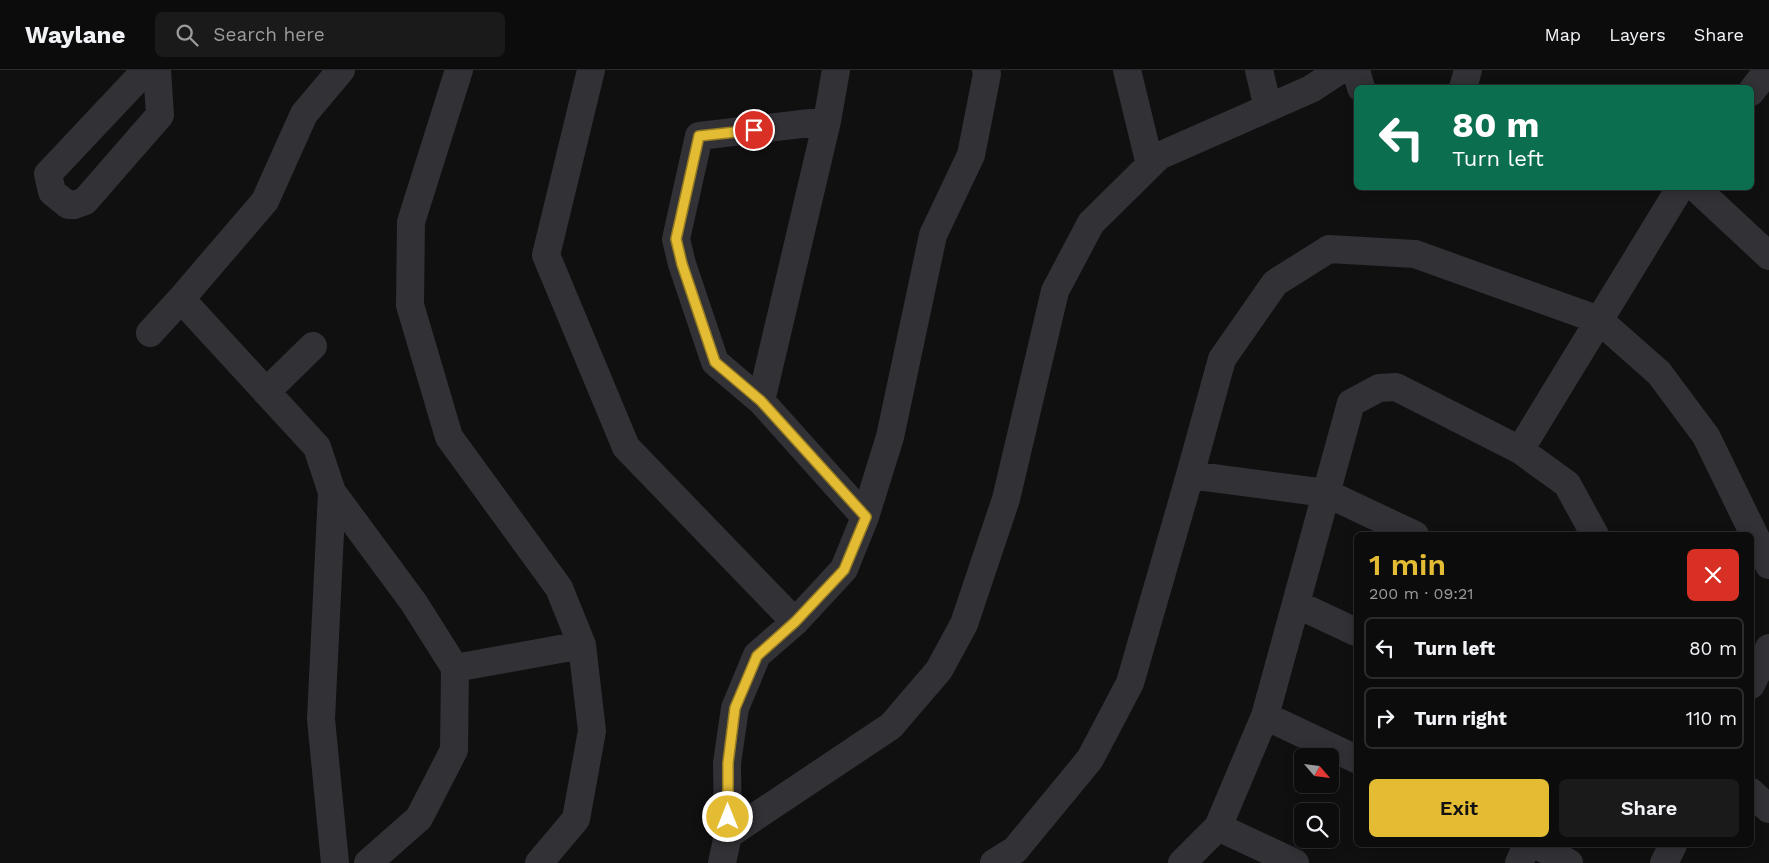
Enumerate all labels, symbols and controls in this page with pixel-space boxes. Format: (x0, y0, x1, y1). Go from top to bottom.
search box (155, 12, 505, 57)
text: Waylane (25, 21, 125, 49)
icon: search (173, 21, 201, 49)
text: Search here (213, 23, 325, 46)
text: Map (1544, 24, 1581, 45)
text: Layers (1609, 24, 1666, 45)
text: Share (1694, 24, 1744, 45)
text: 80 m (1452, 104, 1539, 146)
icon: left (1369, 105, 1434, 170)
pin (733, 109, 775, 151)
icon: arrive (740, 116, 768, 144)
text: Turn left (1452, 146, 1544, 171)
text: 1 min (1369, 547, 1446, 582)
button: close (1687, 549, 1739, 601)
text: 200 m · 09:21 (1369, 584, 1474, 603)
icon: left (1371, 634, 1399, 662)
text: Turn left (1414, 637, 1495, 660)
text: 80 m (1689, 637, 1737, 660)
icon: right (1371, 704, 1399, 732)
text: Turn right (1414, 707, 1507, 730)
text: 110 m (1686, 707, 1737, 730)
north arrow (1294, 748, 1339, 792)
map controls (1294, 748, 1339, 848)
button: Exit (1369, 779, 1549, 837)
button: Share (1559, 779, 1739, 837)
position arrow (701, 790, 753, 842)
button: search (1294, 803, 1339, 848)

